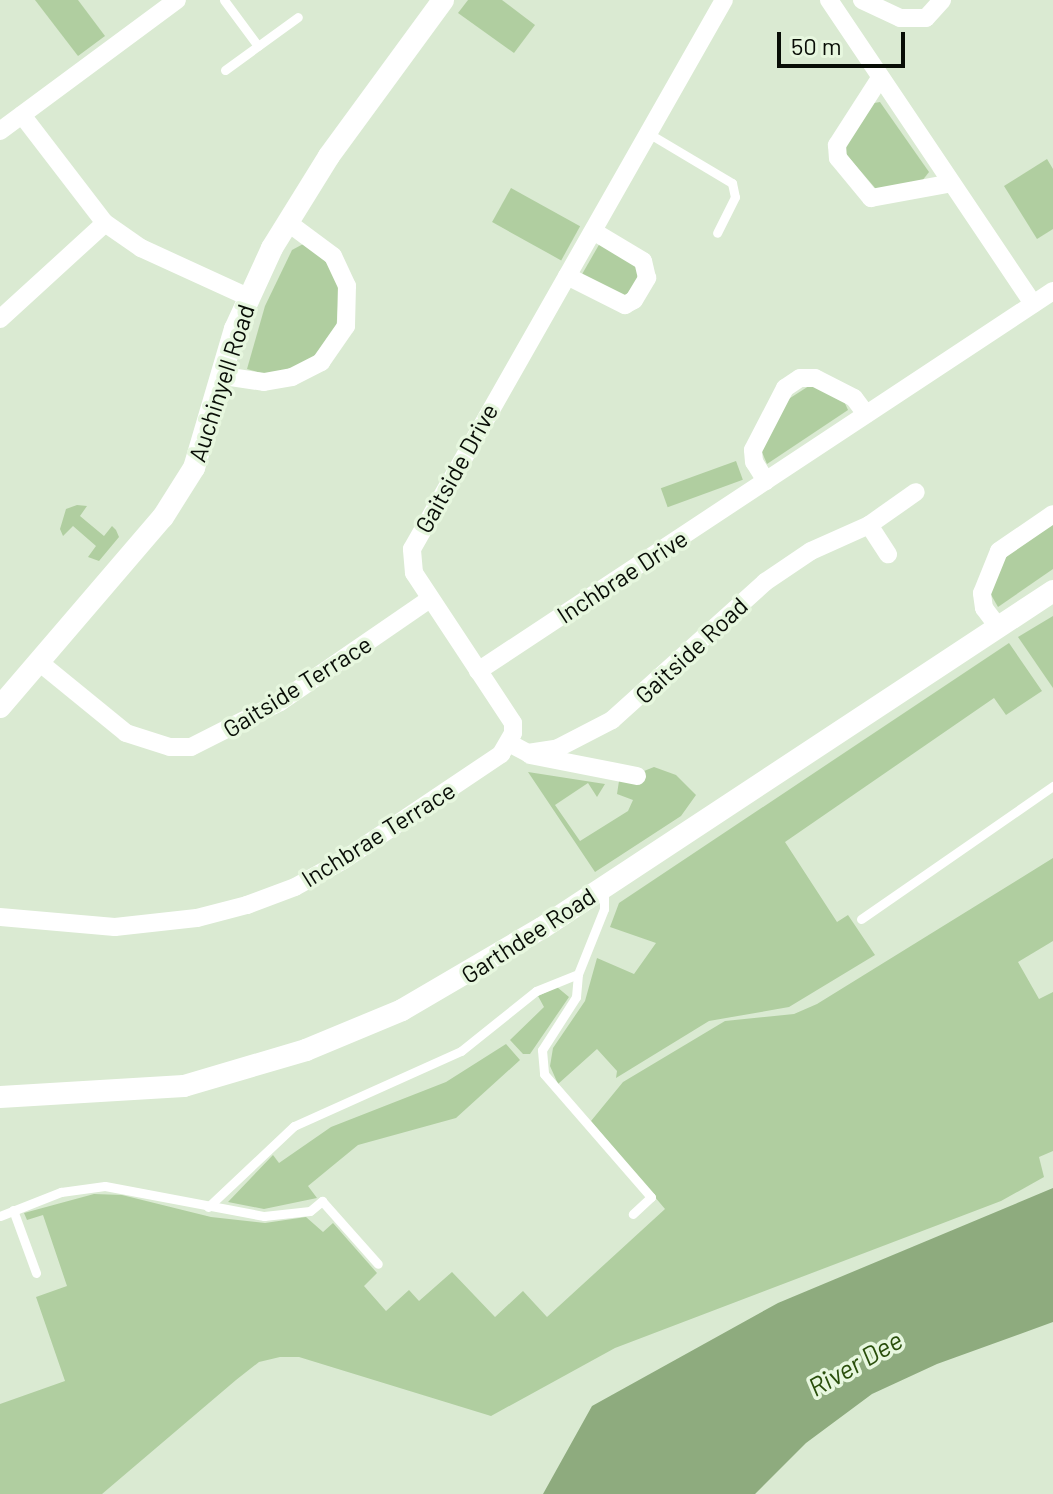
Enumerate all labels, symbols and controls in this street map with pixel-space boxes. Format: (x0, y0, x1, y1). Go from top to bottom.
scale bar (781, 16, 909, 66)
text: 50 m (791, 31, 842, 60)
street label: Auchinyell Road (182, 301, 260, 465)
street label: Gaitside Drive (409, 398, 503, 538)
street label: Inchbrae Drive (551, 523, 693, 629)
street label: Gaitside Road (629, 591, 753, 709)
street label: Gaitside Terrace (217, 629, 377, 743)
street label: Inchbrae Terrace (296, 775, 460, 893)
street label: Garthdee Road (456, 881, 600, 989)
water label: River Dee (802, 1324, 908, 1402)

